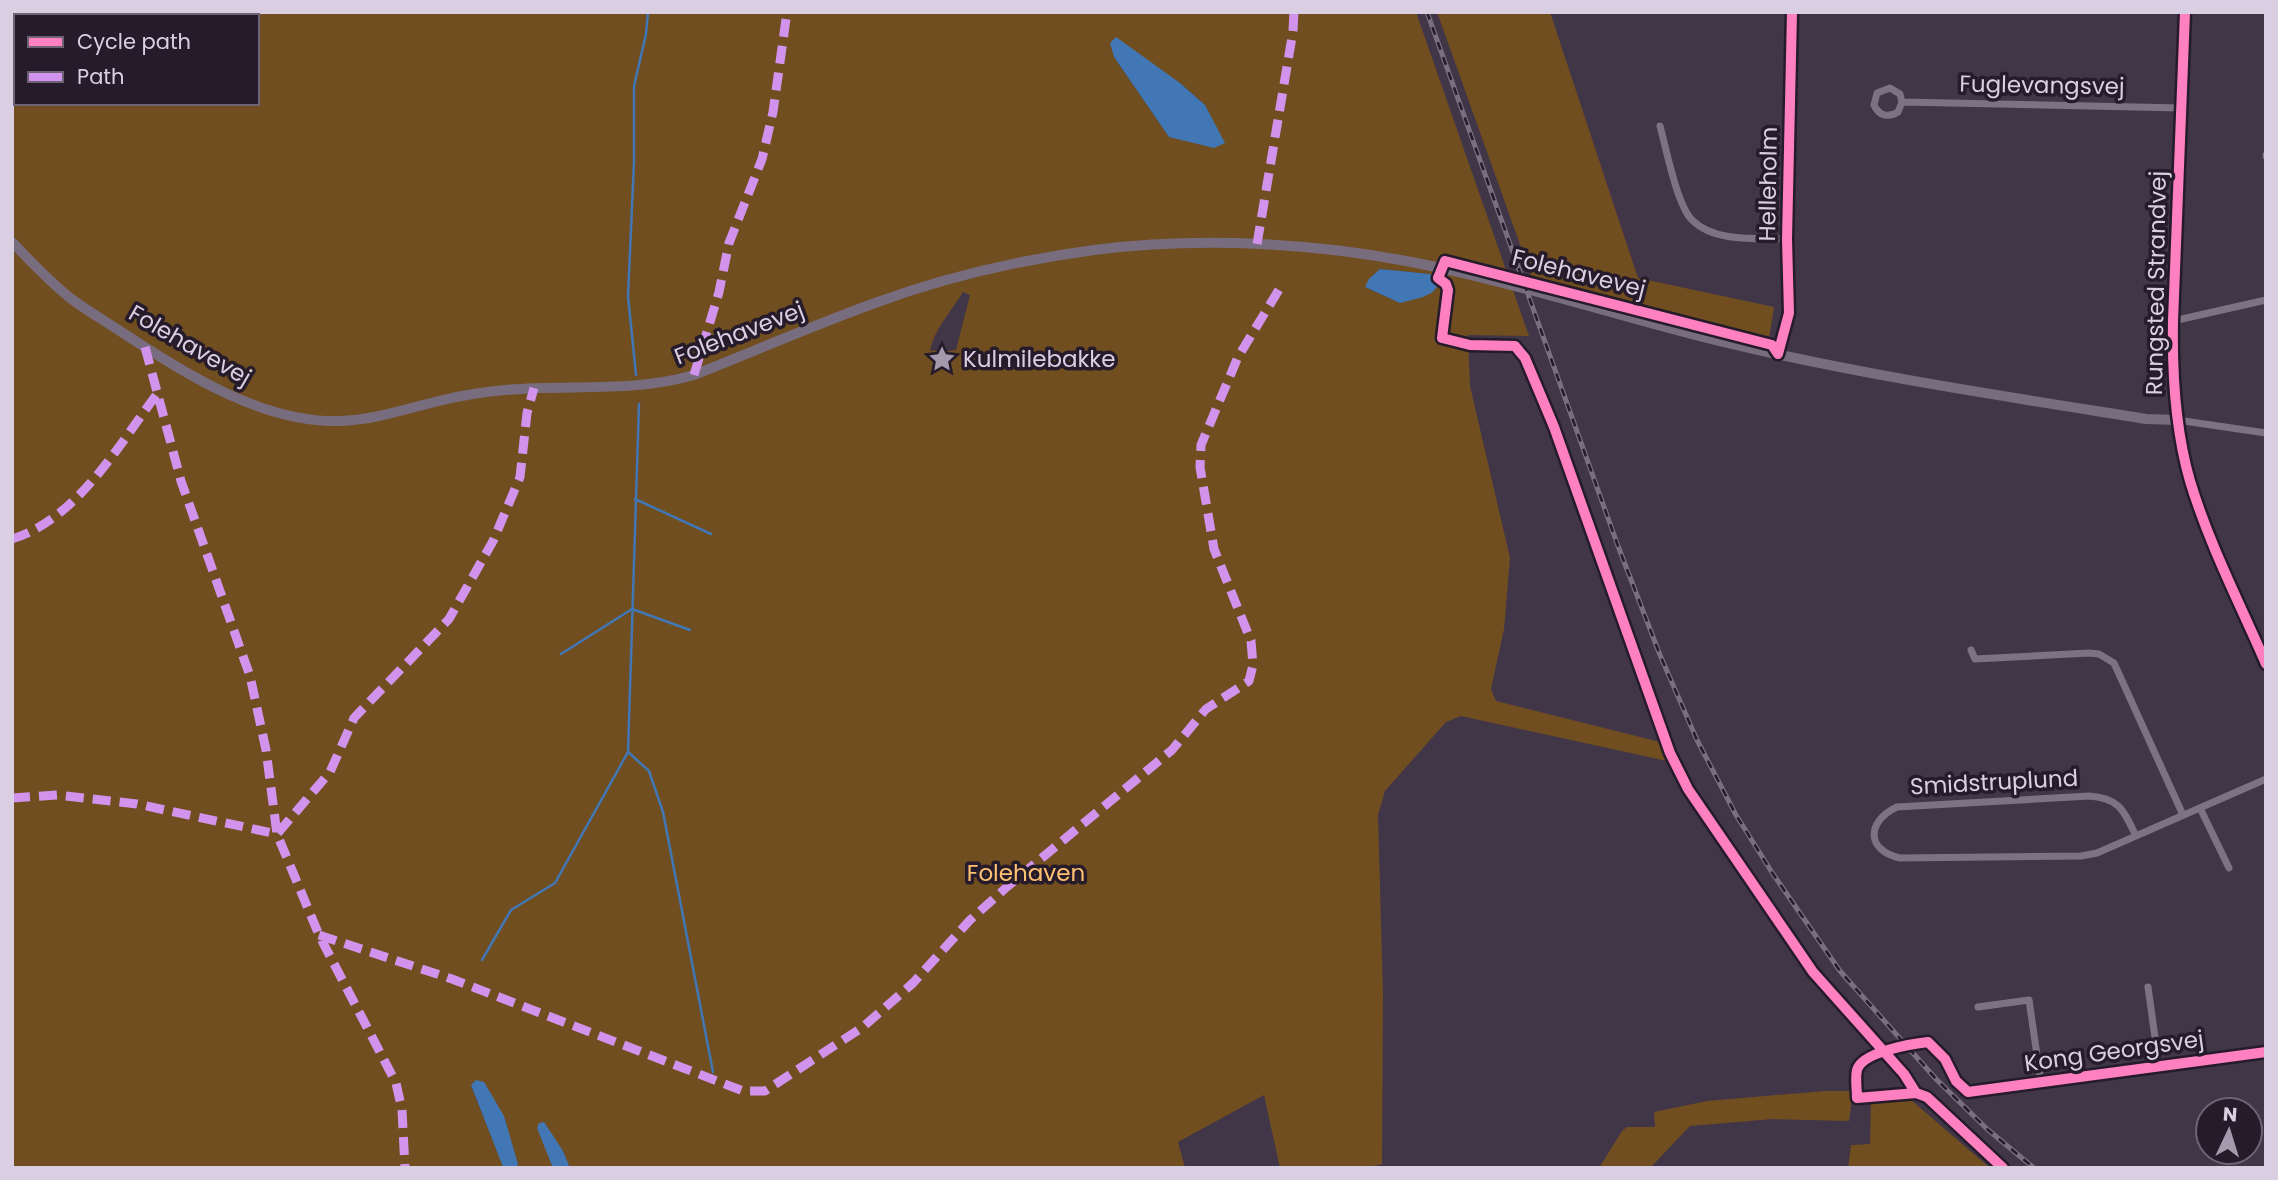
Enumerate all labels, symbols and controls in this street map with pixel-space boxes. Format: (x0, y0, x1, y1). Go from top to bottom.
legend (14, 14, 259, 105)
text: Cycle path (77, 27, 191, 56)
text: Path (77, 62, 124, 91)
street label: Fuglevangsvej (1959, 68, 2125, 102)
street label: Helleholm (1751, 126, 1785, 242)
street label: Rungsted Strandvej (2138, 171, 2174, 395)
street label: Folehavevej (1509, 241, 1649, 305)
street label: Folehavevej (670, 294, 808, 372)
street label: Folehavevej (123, 297, 257, 393)
place label: Kulmilebakke (963, 343, 1115, 375)
place icon: Kulmilebakke (927, 344, 957, 374)
street label: Smidstruplund (1909, 762, 2079, 802)
park label: Folehaven (967, 857, 1085, 889)
street label: Kong Georgsvej (2022, 1023, 2206, 1079)
north arrow (2194, 1096, 2264, 1166)
text: N (2222, 1101, 2238, 1129)

